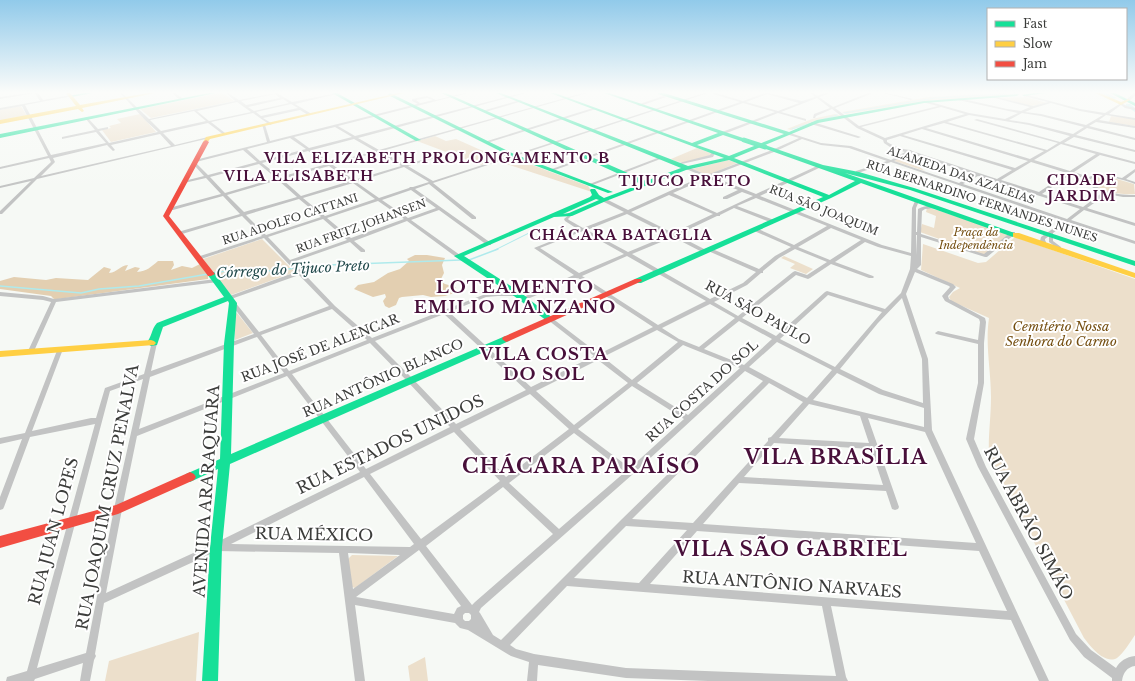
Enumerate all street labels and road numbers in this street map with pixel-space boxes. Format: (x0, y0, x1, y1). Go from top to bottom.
street label: ALAMEDA DAS AZALEIAS (885, 143, 1037, 207)
street label: RUA BERNARDINO FERNANDES NUNES (864, 157, 1100, 245)
street label: RUA SÃO JOAQUIM (767, 182, 881, 238)
street label: RUA ADOLFO CATTANI (220, 190, 360, 248)
street label: RUA FRITZ JOHANSEN (294, 196, 428, 256)
street label: RUA SÃO PAULO (702, 277, 814, 349)
street label: RUA JOSÉ DE ALENCAR (239, 310, 402, 386)
street label: RUA ANTÔNIO BLANCO (300, 335, 466, 421)
street label: RUA COSTA DO SOL (642, 336, 762, 446)
street label: RUA JOAQUIM CRUZ PENALVA (71, 362, 143, 632)
street label: AVENIDA ARARAQUARA (189, 383, 223, 599)
street label: RUA ESTADOS UNIDOS (293, 390, 487, 498)
street label: RUA ABRÃO SIMÃO (980, 442, 1079, 603)
street label: RUA JUAN LOPES (24, 455, 82, 607)
street label: RUA MÉXICO (255, 523, 373, 545)
street label: RUA ANTÔNIO NARVAES (682, 566, 902, 602)

